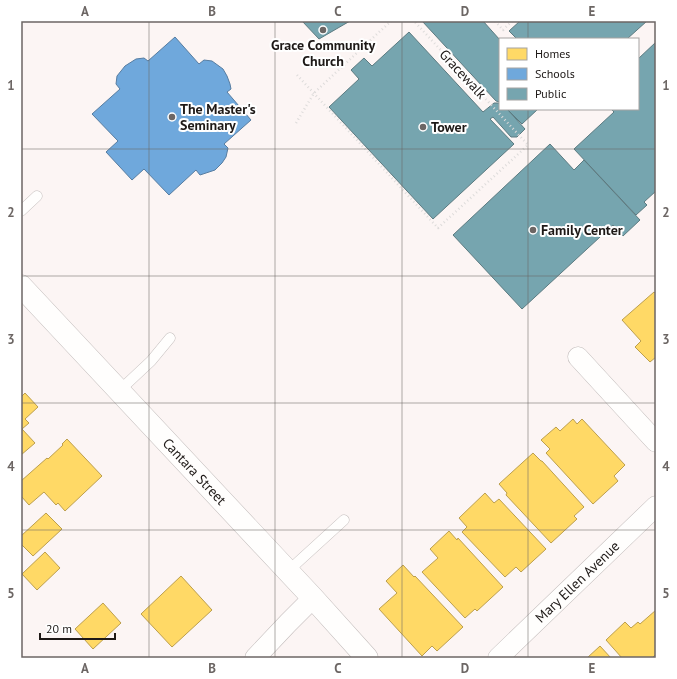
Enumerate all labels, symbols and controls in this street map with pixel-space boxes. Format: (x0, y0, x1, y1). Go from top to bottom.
text: A (81, 3, 89, 20)
text: B (208, 3, 216, 20)
text: C (334, 3, 342, 20)
text: D (461, 3, 469, 20)
text: E (589, 3, 596, 20)
marker: Grace Community Church (318, 25, 328, 35)
place label: Grace Community Church (271, 36, 375, 70)
legend (499, 38, 639, 110)
street label: Gracewalk (436, 45, 491, 103)
text: Homes (535, 46, 570, 61)
text: Schools (535, 66, 575, 81)
text: 1 (7, 77, 15, 94)
text: 1 (662, 77, 670, 94)
text: Public (535, 86, 567, 101)
place label: The Master's Seminary (180, 100, 256, 134)
marker: The Master's Seminary (167, 112, 177, 122)
place label: Tower (431, 118, 467, 136)
marker: Tower (418, 122, 428, 132)
text: 2 (7, 204, 15, 221)
text: 2 (662, 204, 670, 221)
place label: Family Center (541, 221, 623, 239)
marker: Family Center (528, 225, 538, 235)
text: 3 (7, 331, 15, 348)
text: 3 (662, 331, 670, 348)
street label: Cantara Street (159, 434, 230, 509)
text: 4 (7, 458, 15, 475)
text: 4 (662, 458, 670, 475)
street label: Mary Ellen Avenue (531, 537, 623, 626)
text: 5 (7, 585, 15, 602)
text: 5 (662, 585, 670, 602)
scale bar (40, 615, 115, 641)
text: 20 m (46, 621, 72, 636)
text: A (81, 660, 89, 677)
text: B (208, 660, 216, 677)
text: C (334, 660, 342, 677)
text: D (461, 660, 469, 677)
text: E (589, 660, 596, 677)

